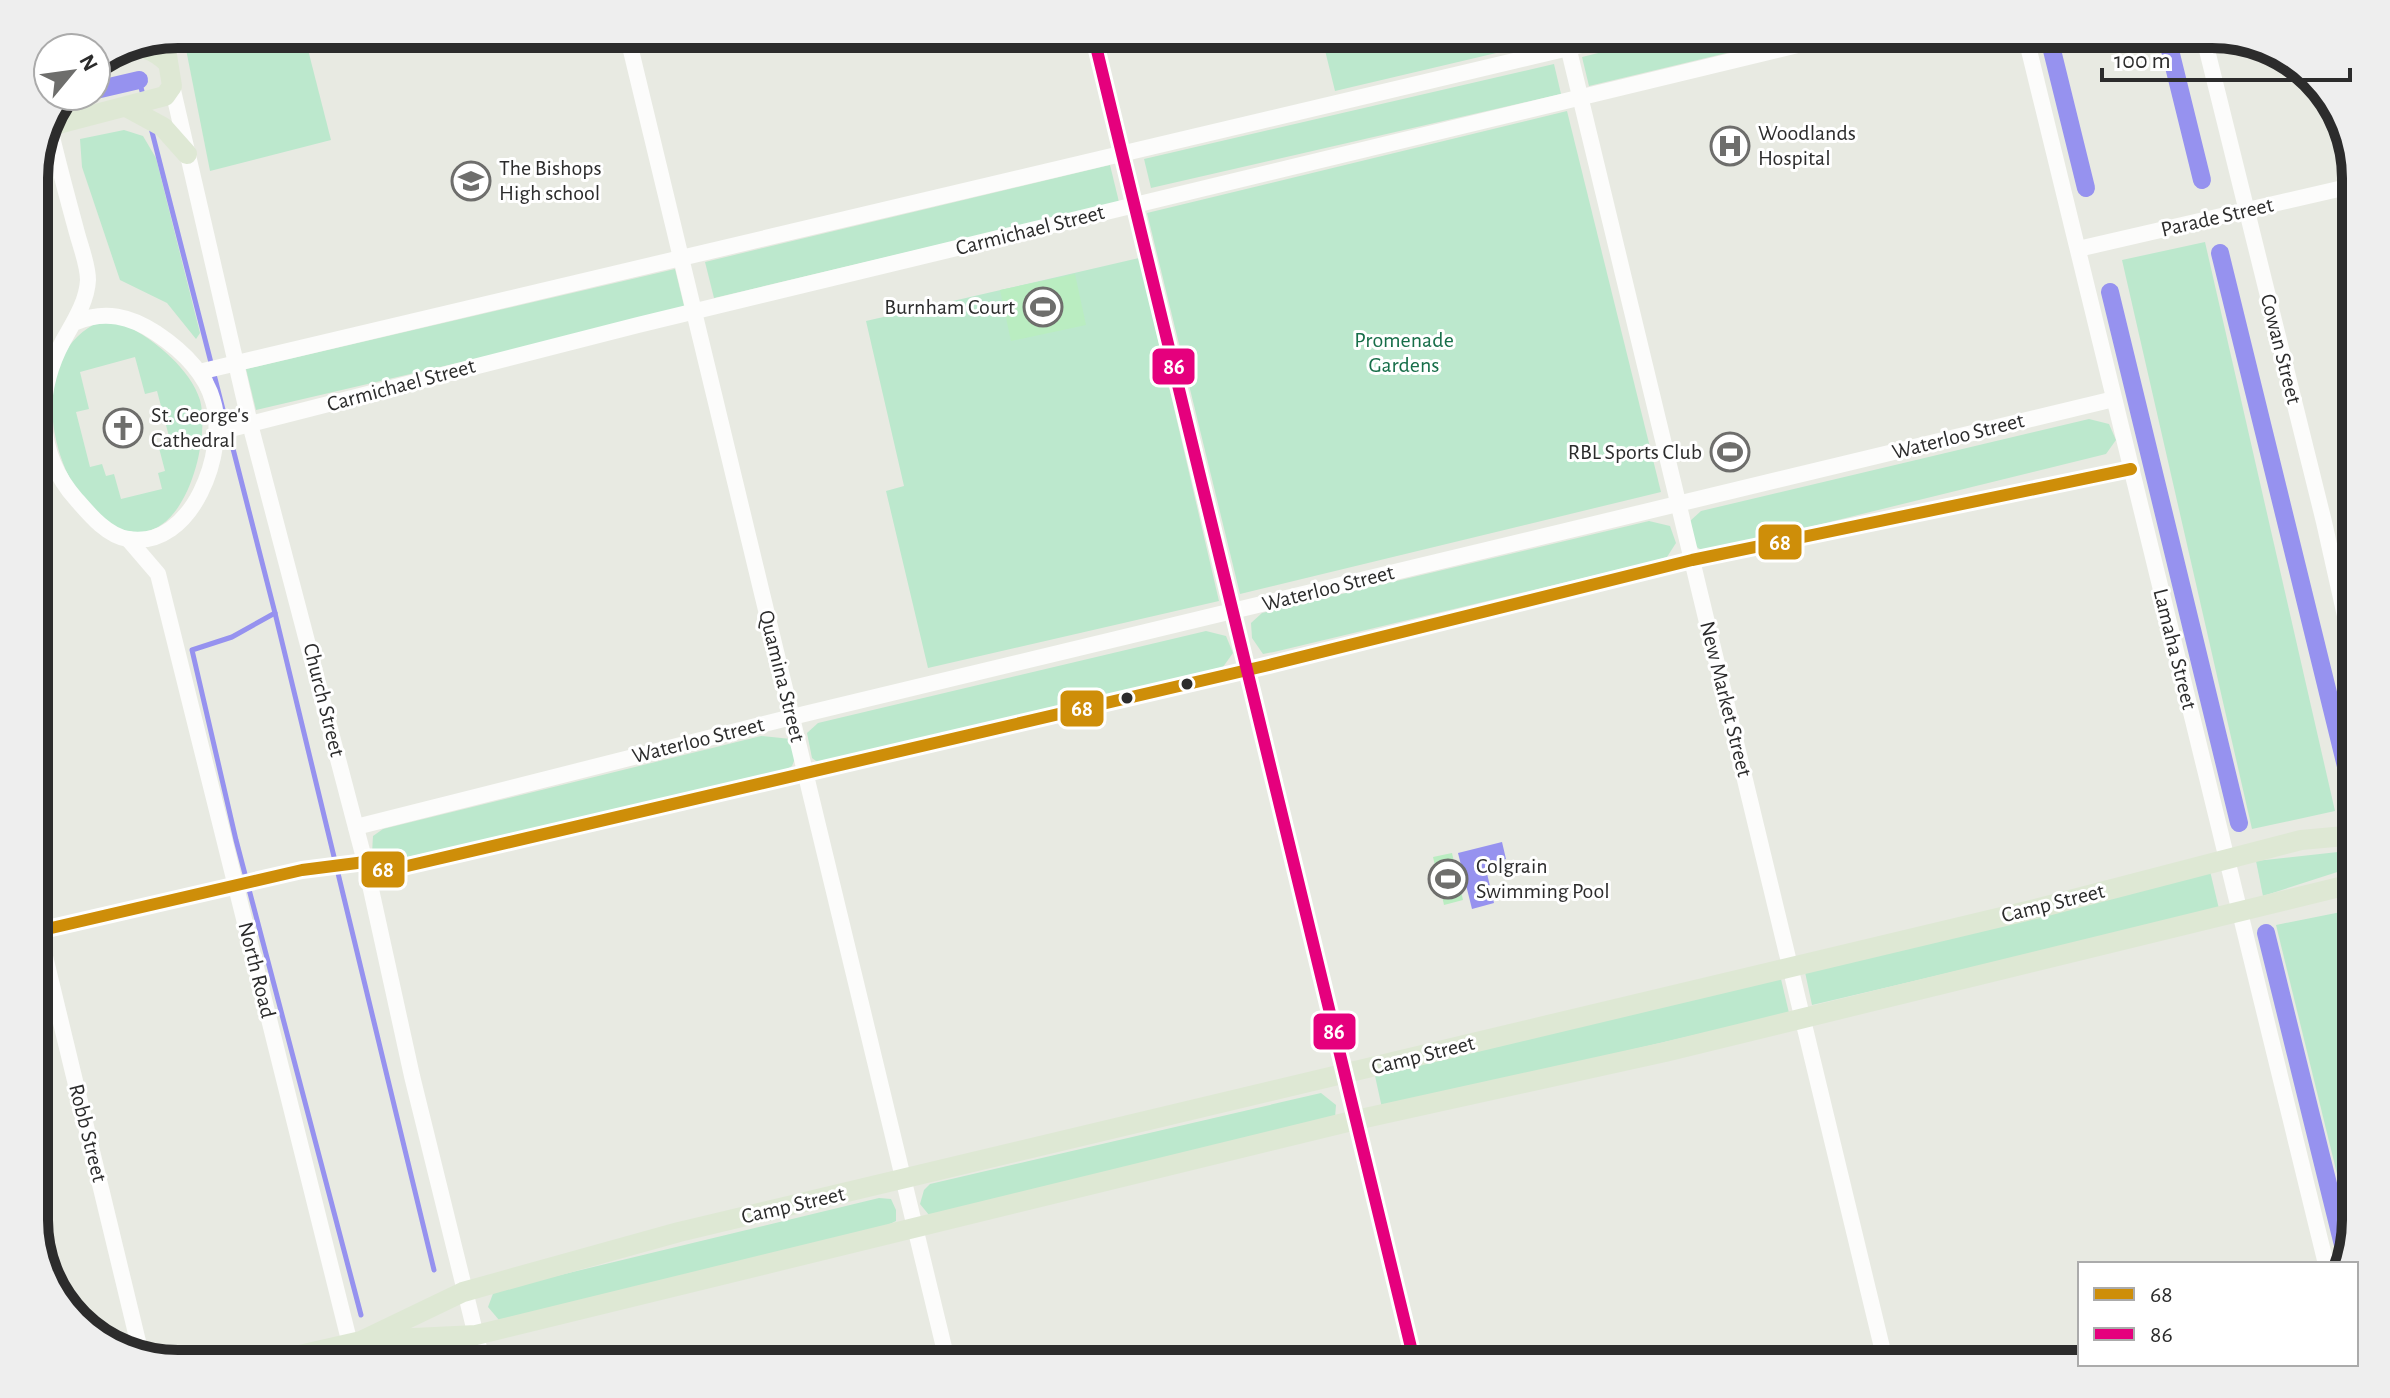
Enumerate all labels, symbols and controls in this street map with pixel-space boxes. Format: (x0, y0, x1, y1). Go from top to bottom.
north arrow (32, 32, 112, 112)
scale bar (2102, 32, 2350, 82)
text: 100 m (2114, 49, 2171, 73)
text: N (75, 51, 102, 75)
place label: Woodlands Hospital (1758, 122, 1856, 169)
hospital icon: Woodlands Hospital (1709, 125, 1751, 167)
place label: The Bishops High school (499, 157, 602, 204)
school or university icon: The Bishops High school (450, 160, 492, 202)
street label: Parade Street (2159, 193, 2275, 241)
street label: Carmichael Street (953, 201, 1107, 259)
sports icon: Burnham Court (1022, 286, 1064, 328)
street label: Cowan Street (2257, 292, 2305, 406)
place label: Burnham Court (884, 296, 1015, 318)
park label: Promenade Gardens (1354, 329, 1454, 376)
line badge: 86 (1151, 347, 1196, 386)
street label: Carmichael Street (325, 355, 477, 415)
text: 86 (1163, 356, 1185, 378)
place label: St. George's Cathedral (151, 404, 249, 451)
church icon: St. George's Cathedral (102, 407, 144, 449)
street label: Waterloo Street (1890, 409, 2026, 463)
sports icon: RBL Sports Club (1709, 431, 1751, 473)
place label: RBL Sports Club (1568, 441, 1702, 463)
line badge: 68 (1757, 523, 1803, 561)
text: 68 (1769, 532, 1791, 554)
street label: Waterloo Street (1260, 561, 1396, 615)
street label: Lamaha Street (2149, 586, 2201, 712)
street label: Quamina Street (755, 608, 809, 744)
street label: New Market Street (1696, 619, 1756, 779)
street label: Church Street (299, 641, 349, 759)
unlabelled marker (1179, 676, 1195, 692)
line badge: 68 (1059, 689, 1105, 728)
unlabelled marker (1119, 690, 1135, 706)
text: 68 (1071, 698, 1093, 720)
street label: Waterloo Street (630, 713, 766, 767)
line badge: 68 (360, 850, 406, 889)
place label: Colgrain Swimming Pool (1476, 855, 1610, 902)
sports icon: Colgrain Swimming Pool (1427, 858, 1469, 900)
text: 68 (372, 859, 394, 881)
street label: Camp Street (1999, 880, 2107, 926)
street label: North Road (234, 920, 280, 1020)
line badge: 86 (1312, 1012, 1357, 1051)
text: 86 (1323, 1021, 1345, 1043)
street label: Camp Street (1369, 1032, 1477, 1078)
street label: Robb Street (65, 1082, 111, 1184)
street label: Camp Street (739, 1182, 847, 1228)
legend (2078, 1262, 2358, 1366)
text: 68 (2150, 1283, 2173, 1307)
text: 86 (2150, 1323, 2173, 1347)

